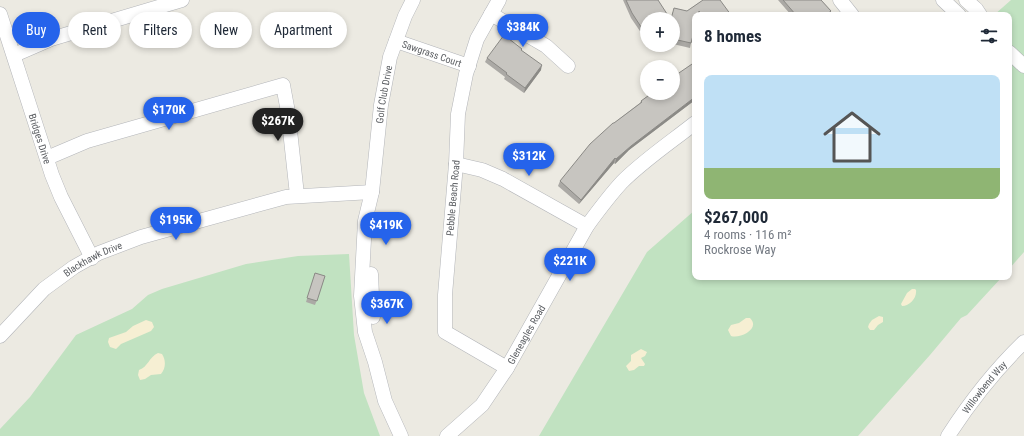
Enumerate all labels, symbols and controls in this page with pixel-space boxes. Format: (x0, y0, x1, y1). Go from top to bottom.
chip: Buy (12, 12, 60, 48)
chip: Rent (68, 12, 121, 48)
chip: Filters (129, 12, 192, 48)
chip: New (200, 12, 252, 48)
chip: Apartment (260, 12, 347, 48)
map controls (640, 12, 680, 100)
button: + (640, 12, 680, 52)
pin: $384K (495, 14, 551, 48)
text: $384K (506, 19, 540, 34)
icon: filters (978, 25, 1000, 47)
text: 8 homes (704, 26, 762, 46)
street label: Sawgrass Court (401, 38, 463, 69)
button: − (640, 60, 680, 100)
street label: Golf Club Drive (374, 64, 394, 124)
pin: $170K (141, 97, 197, 131)
icon: home (816, 101, 888, 173)
text: $170K (152, 102, 186, 117)
pin: $267K (250, 108, 306, 142)
street label: Bridges Drive (27, 112, 54, 166)
text: $267K (261, 113, 295, 128)
pin: $312K (501, 143, 557, 177)
text: $312K (512, 148, 546, 163)
street label: Pebble Beach Road (444, 160, 462, 236)
pin: $195K (148, 207, 204, 241)
text: $267,000 (704, 207, 768, 227)
text: $195K (159, 212, 193, 227)
pin: $419K (358, 212, 414, 246)
text: $419K (369, 217, 403, 232)
text: 4 rooms · 116 m² (704, 227, 791, 242)
street label: Blackhawk Drive (61, 239, 124, 278)
text: Rockrose Way (704, 242, 776, 257)
pin: $221K (542, 248, 598, 282)
text: $221K (553, 253, 587, 268)
pin: $367K (359, 291, 415, 325)
text: $367K (370, 296, 404, 311)
street label: Gleneagles Road (505, 303, 547, 366)
street label: Willowbend Way (960, 358, 1009, 415)

